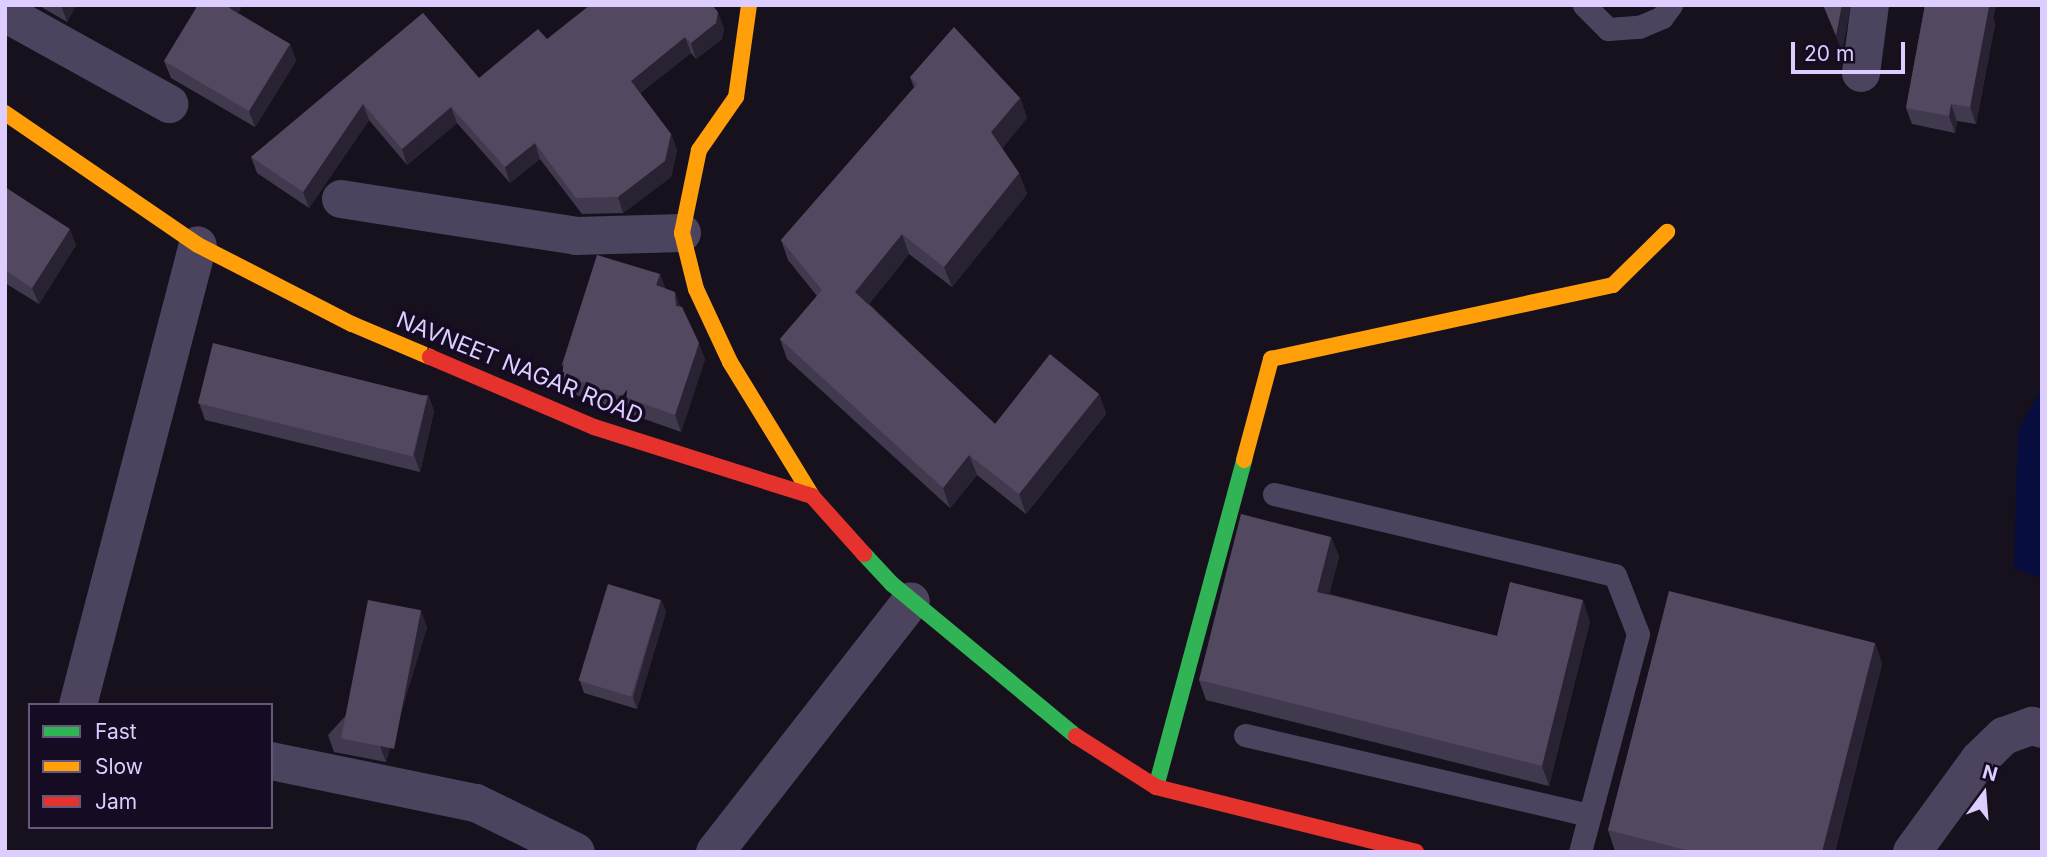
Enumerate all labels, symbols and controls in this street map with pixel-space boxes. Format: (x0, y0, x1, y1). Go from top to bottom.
scale bar (1795, 28, 1909, 72)
text: 20 m (1804, 41, 1854, 66)
street label: NAVNEET NAGAR ROAD (392, 306, 648, 430)
legend (28, 703, 273, 829)
text: Fast (95, 719, 137, 744)
text: Slow (95, 754, 143, 779)
north arrow (1949, 759, 2019, 829)
text: N (1980, 760, 2000, 786)
text: Jam (95, 789, 137, 814)

